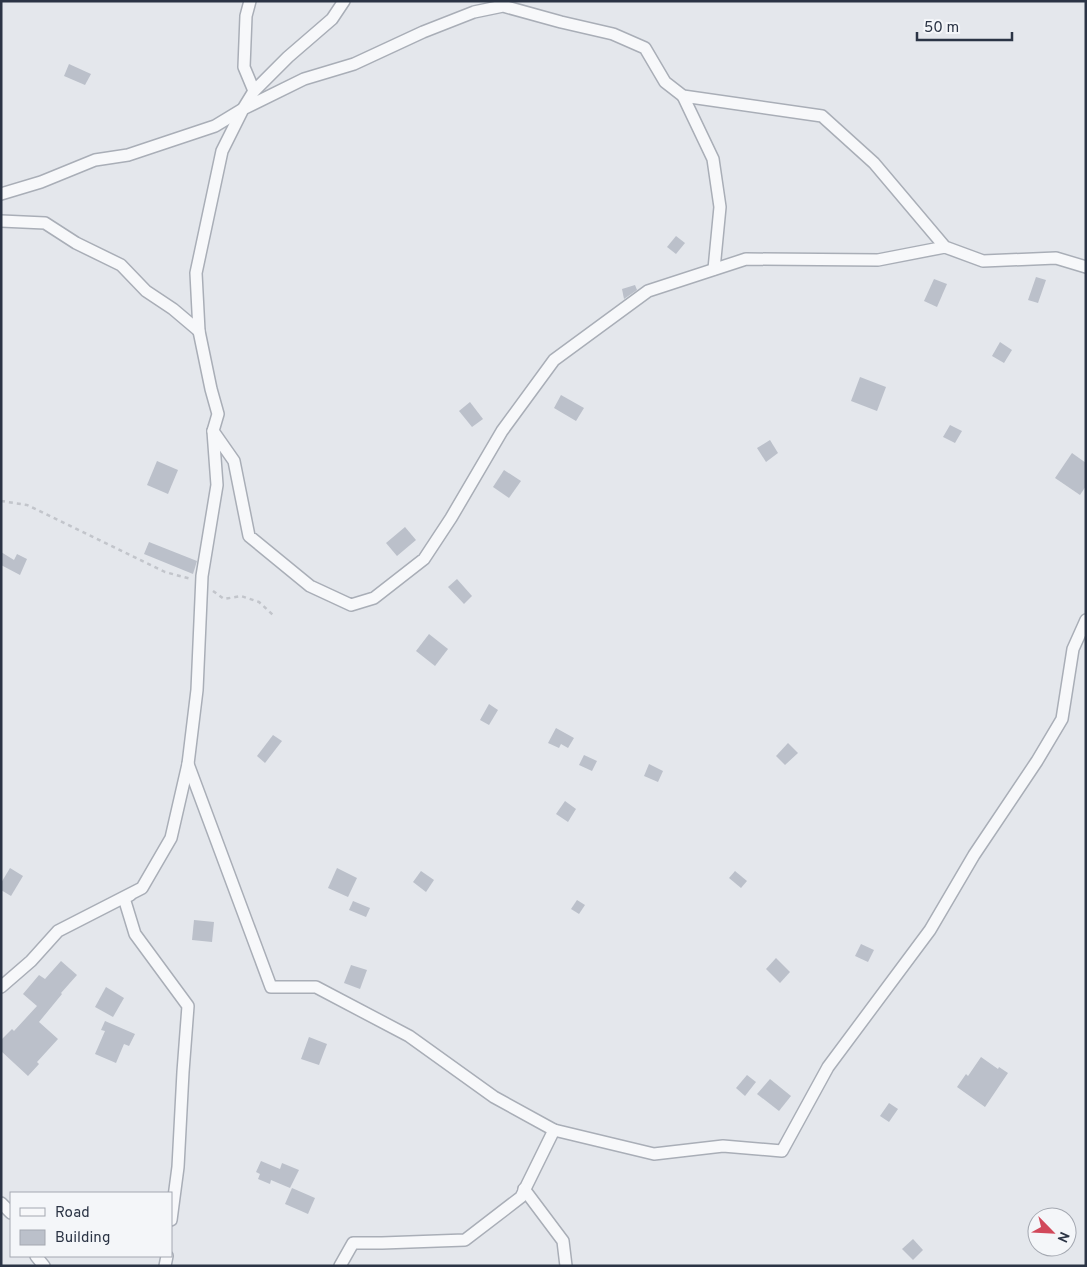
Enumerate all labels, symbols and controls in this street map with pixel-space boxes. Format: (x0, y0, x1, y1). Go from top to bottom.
scale bar (917, 10, 1012, 42)
text: 50 m (924, 19, 959, 38)
legend (10, 1192, 172, 1257)
text: Road (55, 1204, 90, 1223)
north arrow (1027, 1207, 1077, 1257)
text: Building (55, 1229, 110, 1248)
text: N (1053, 1229, 1072, 1245)

